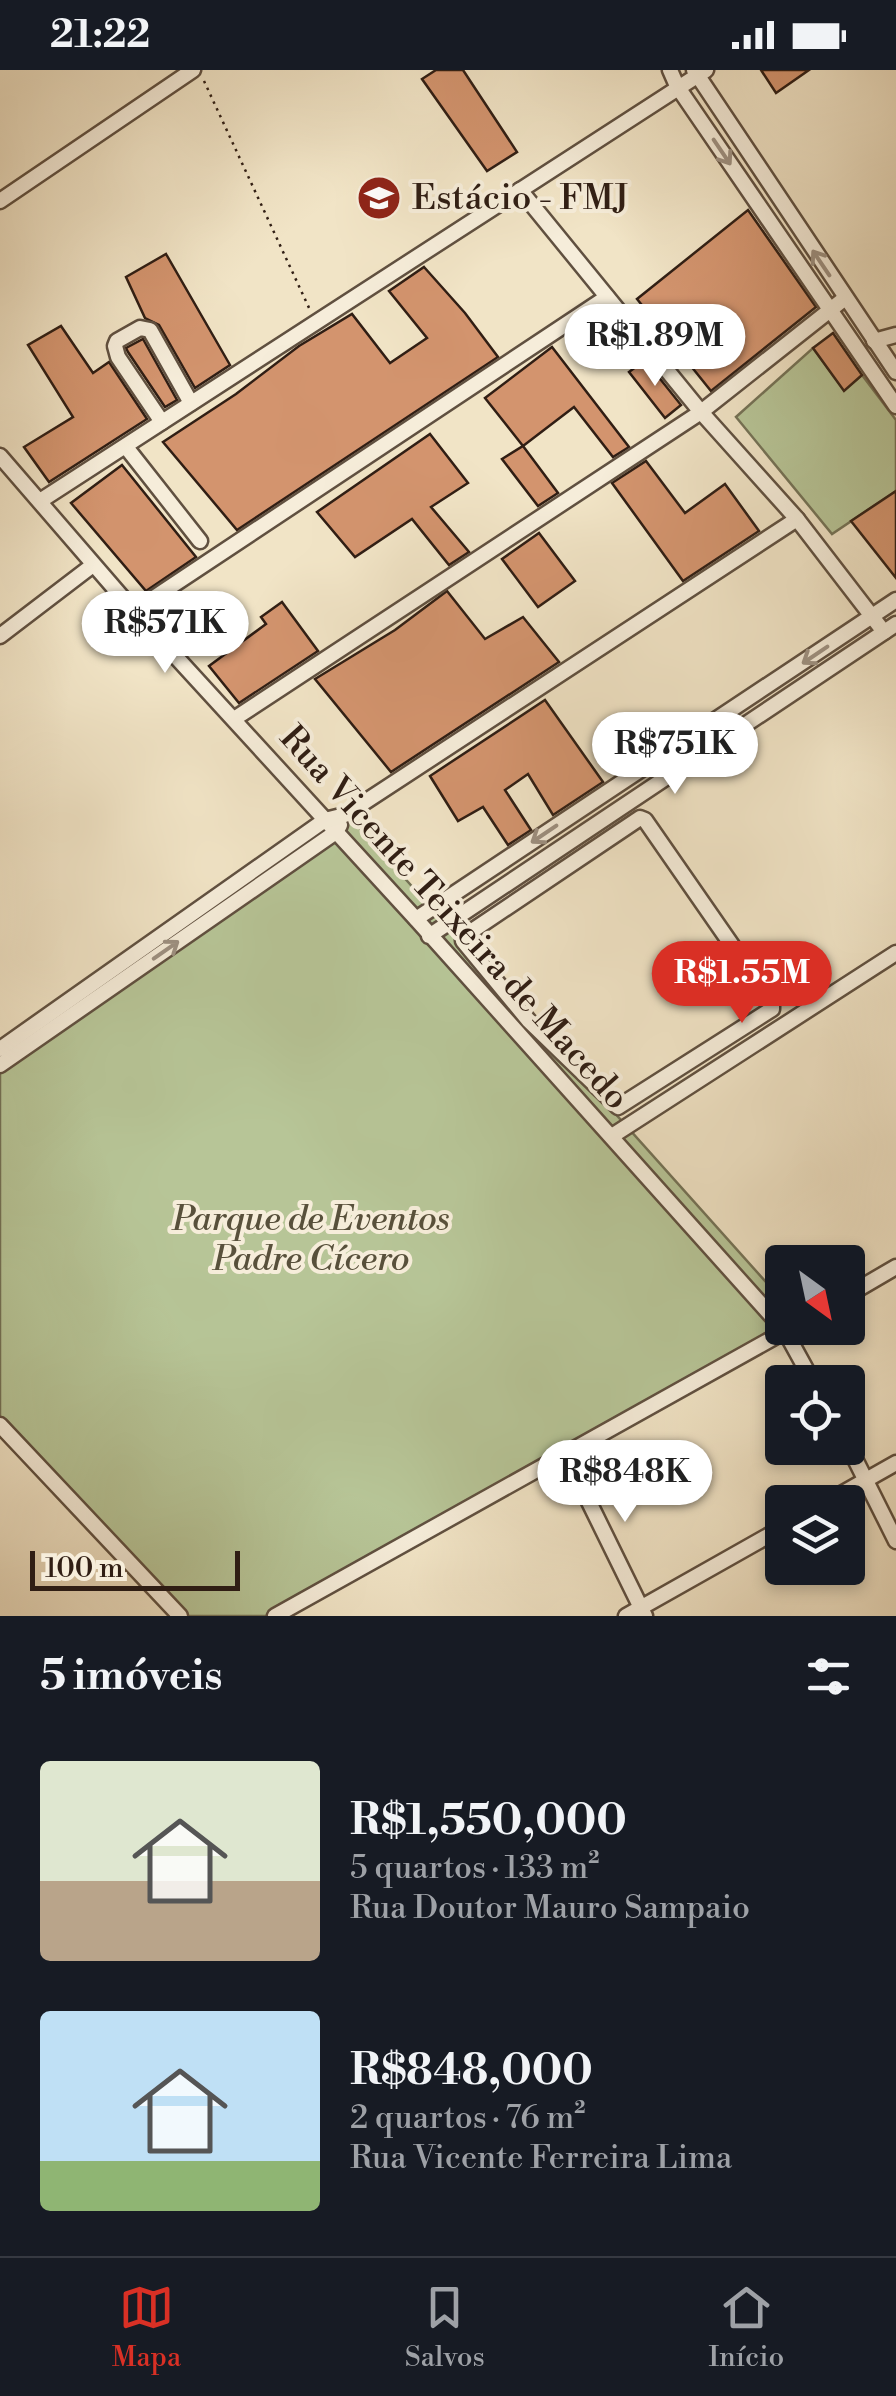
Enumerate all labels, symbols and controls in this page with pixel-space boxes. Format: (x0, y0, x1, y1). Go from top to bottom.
text: 21:22 (50, 12, 150, 59)
one-way arrow (711, 138, 732, 166)
school or university icon: Estácio - FMJ (356, 175, 402, 221)
place label: Estácio - FMJ (412, 177, 630, 220)
one-way arrow (810, 250, 831, 278)
pin: R$1.89M (563, 304, 747, 389)
text: R$1.89M (586, 316, 724, 356)
pin: R$571K (84, 591, 246, 676)
text: R$571K (104, 603, 226, 643)
one-way arrow (801, 644, 829, 665)
pin: R$751K (594, 712, 756, 797)
street label: Rua Vicente Teixeira de Macedo (270, 717, 638, 1119)
text: R$751K (614, 724, 736, 764)
one-way arrow (531, 824, 559, 845)
one-way arrow (152, 940, 180, 961)
pin: R$1.55M (650, 941, 834, 1026)
text: R$1.55M (674, 953, 810, 993)
park label: Parque de Eventos Padre Cícero (171, 1198, 450, 1281)
north arrow (765, 1245, 865, 1345)
map controls (765, 1245, 865, 1585)
button: locate (765, 1365, 865, 1465)
pin: R$848K (544, 1440, 706, 1525)
text: R$848K (559, 1452, 691, 1492)
button: layers (765, 1485, 865, 1585)
scale bar (30, 1546, 240, 1590)
text: 100 m (45, 1551, 124, 1586)
icon: filters (801, 1649, 856, 1704)
text: 5 imóveis (40, 1650, 223, 1703)
text: R$1,550,000 (350, 1795, 627, 1848)
icon: home (120, 1801, 240, 1921)
text: 5 quartos · 133 m² (350, 1848, 600, 1888)
text: Rua Doutor Mauro Sampaio (350, 1888, 750, 1928)
text: R$848,000 (350, 2045, 593, 2098)
icon: home (120, 2051, 240, 2171)
text: 2 quartos · 76 m² (350, 2098, 586, 2138)
text: Rua Vicente Ferreira Lima (350, 2138, 732, 2178)
tab: Mapa (112, 2280, 181, 2375)
tab: Salvos (405, 2280, 485, 2375)
tab: Início (708, 2280, 784, 2375)

